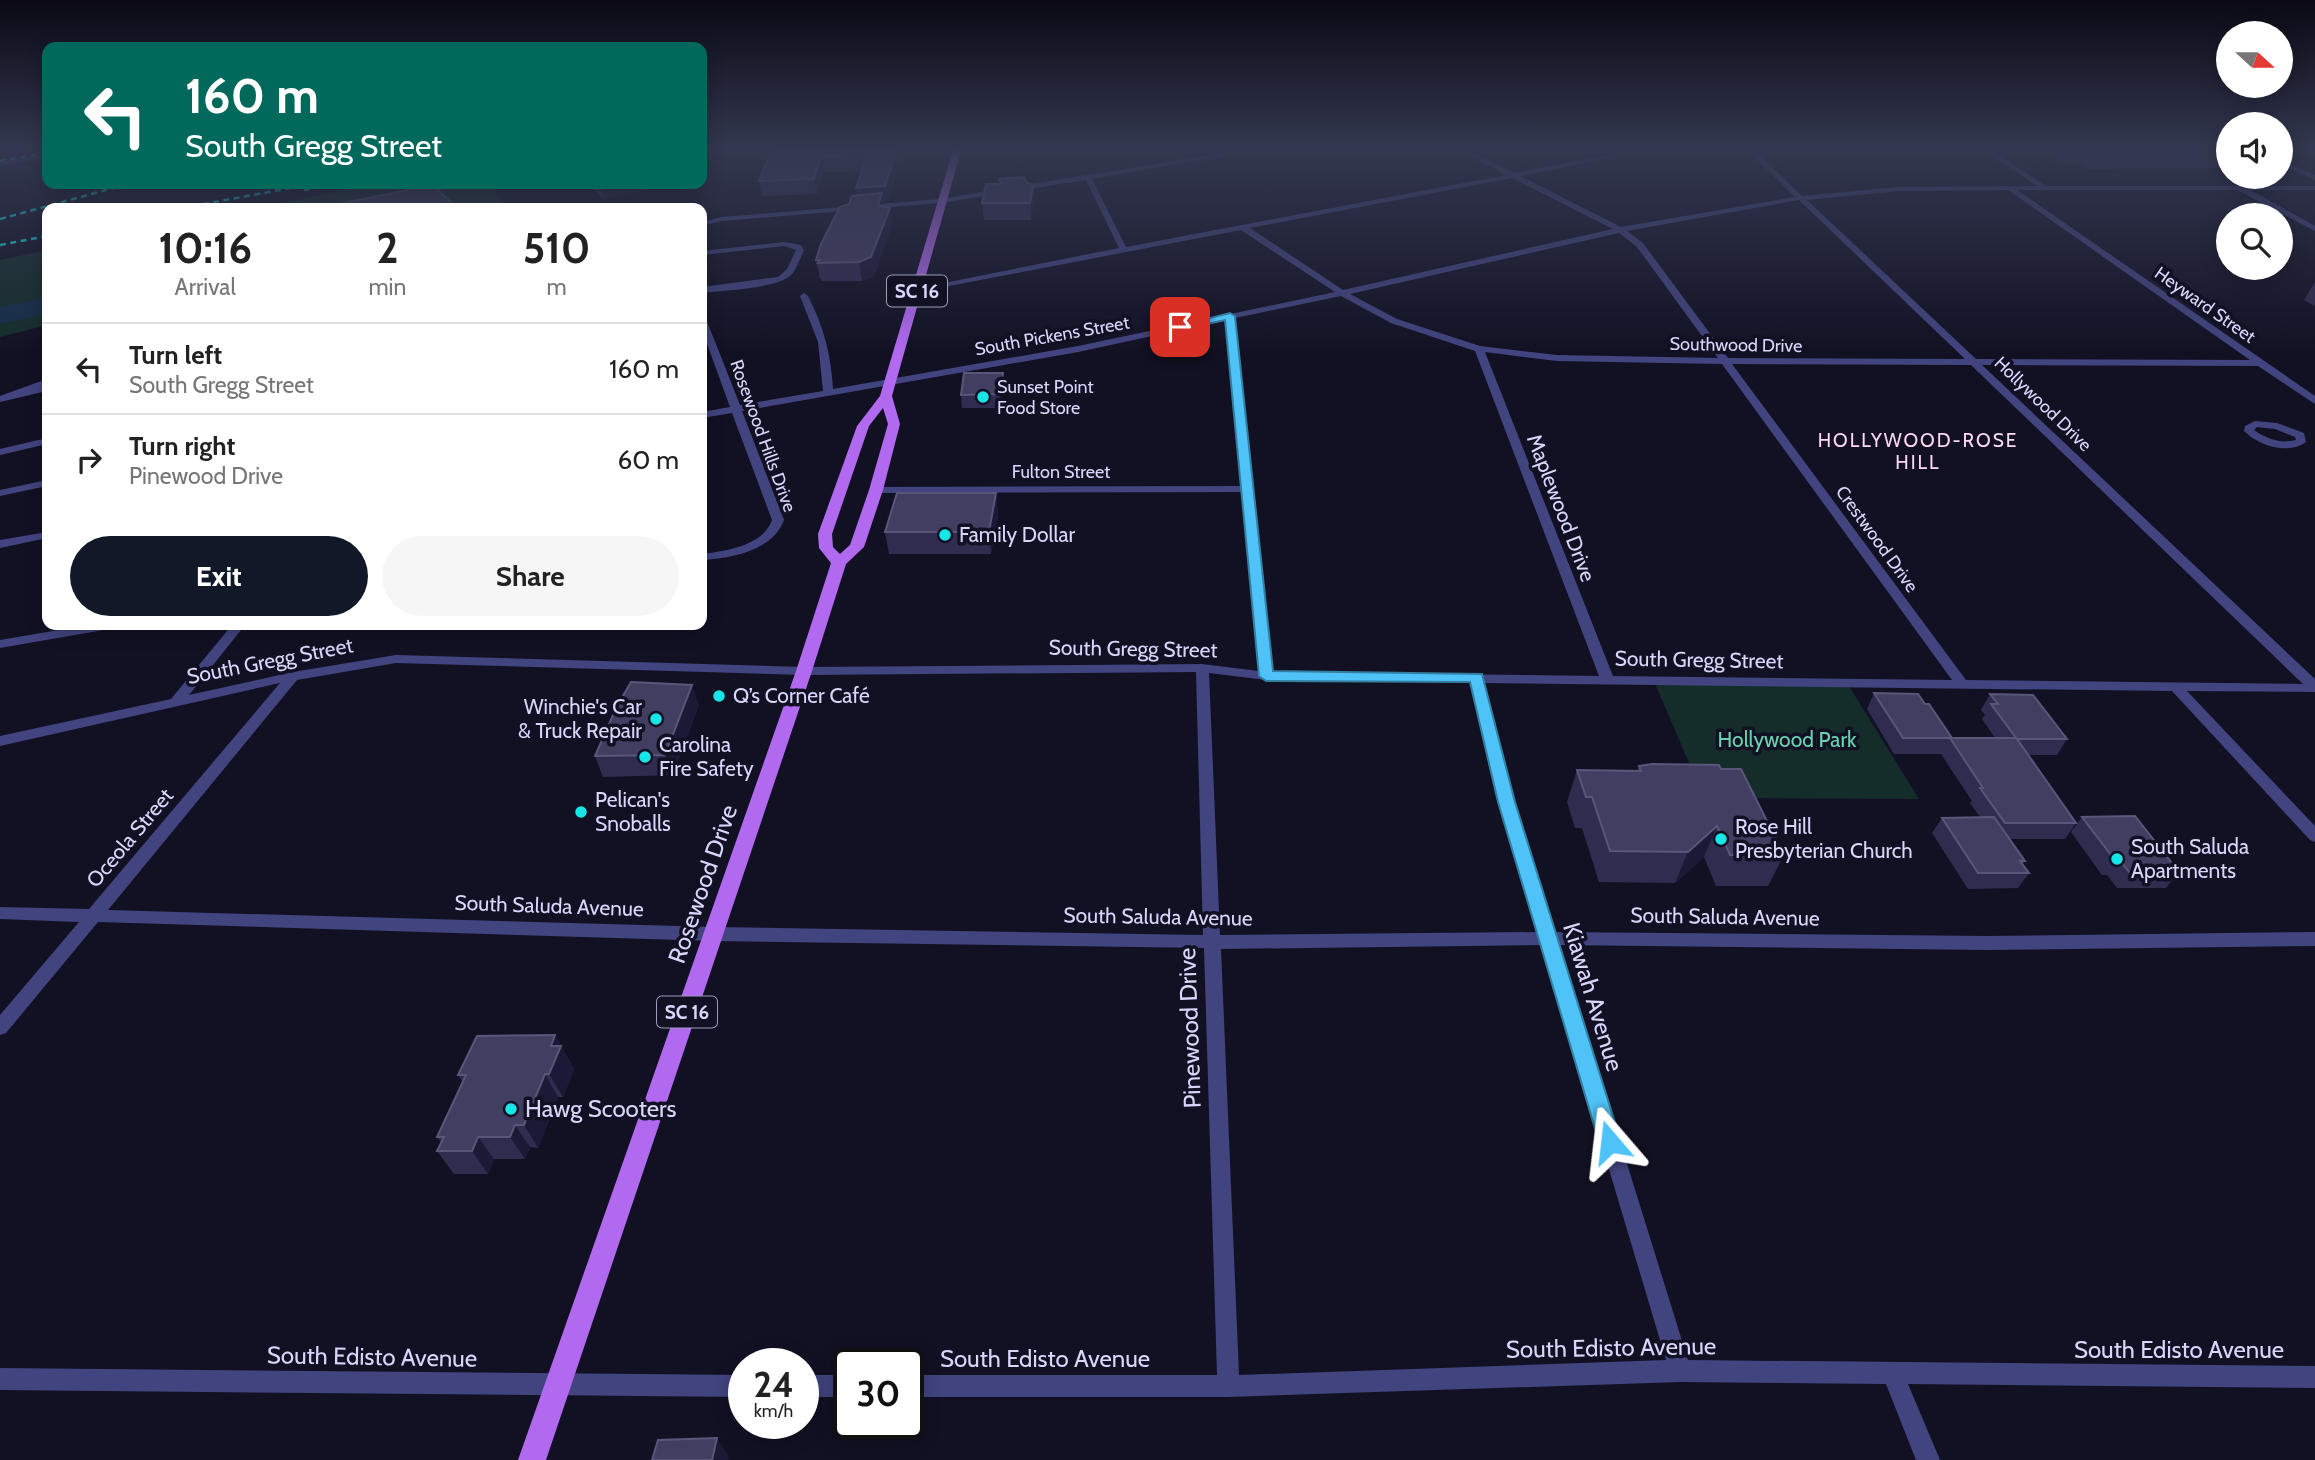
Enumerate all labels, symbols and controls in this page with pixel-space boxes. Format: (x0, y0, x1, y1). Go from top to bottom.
north arrow (2216, 21, 2292, 98)
map controls (2216, 21, 2293, 280)
text: 160 m (185, 66, 319, 125)
icon: left (70, 70, 161, 161)
button: sound (2216, 112, 2293, 189)
text: South Gregg Street (185, 126, 442, 165)
button: search (2216, 203, 2293, 280)
text: 10:16 (158, 222, 252, 274)
text: 2 (376, 222, 399, 274)
text: 510 (523, 222, 591, 274)
street label: Heyward Street (2150, 262, 2260, 348)
text: Arrival (175, 273, 236, 301)
text: min (368, 273, 406, 301)
text: m (547, 273, 567, 301)
road number: SC 16 (887, 276, 947, 306)
pin (1150, 297, 1210, 357)
icon: arrive (1161, 308, 1199, 346)
street label: South Pickens Street (973, 312, 1131, 360)
street label: Southwood Drive (1669, 333, 1803, 357)
text: Turn left (129, 339, 222, 371)
icon: left (70, 350, 108, 388)
street label: Hollywood Drive (1990, 352, 2096, 456)
text: 160 m (609, 353, 679, 385)
street label: Rosewood Hills Drive (725, 357, 801, 515)
text: South Gregg Street (129, 371, 314, 399)
place label: Sunset Point Food Store (997, 376, 1093, 419)
marker: Sunset Point Food Store (975, 389, 991, 405)
district label: HOLLYWOOD-ROSE HILL (1818, 429, 2018, 474)
text: Turn right (129, 430, 235, 462)
street label: Maplewood Drive (1522, 431, 1601, 585)
icon: right (70, 441, 108, 479)
text: 60 m (617, 444, 679, 476)
street label: Fulton Street (1012, 461, 1110, 483)
text: Pinewood Drive (129, 462, 283, 490)
street label: Crestwood Drive (1831, 481, 1923, 597)
place label: Family Dollar (959, 522, 1076, 547)
marker: Family Dollar (937, 527, 953, 543)
button: Exit (70, 536, 368, 616)
button: Share (382, 536, 679, 616)
street label: South Gregg Street (185, 632, 355, 689)
street label: South Gregg Street (1048, 635, 1218, 662)
street label: South Gregg Street (1614, 646, 1784, 673)
place label: Q’s Corner Café (733, 683, 870, 708)
marker: Q’s Corner Café (711, 688, 727, 704)
place label: Winchie's Car & Truck Repair (518, 694, 642, 743)
marker: Winchie's Car & Truck Repair (648, 711, 664, 727)
park label: Hollywood Park (1718, 727, 1857, 752)
place label: Carolina Fire Safety (659, 732, 754, 781)
marker: Carolina Fire Safety (637, 749, 653, 765)
street label: Oceola Street (81, 783, 178, 892)
place label: Pelican's Snoballs (595, 787, 671, 836)
street label: Rosewood Drive (662, 801, 743, 967)
marker: Pelican's Snoballs (573, 804, 589, 820)
place label: Rose Hill Presbyterian Church (1735, 814, 1913, 863)
marker: Rose Hill Presbyterian Church (1713, 831, 1729, 847)
place label: South Saluda Apartments (2131, 834, 2249, 883)
marker: South Saluda Apartments (2109, 851, 2125, 867)
street label: South Saluda Avenue (454, 890, 644, 921)
street label: South Saluda Avenue (1063, 902, 1253, 931)
street label: South Saluda Avenue (1630, 902, 1820, 931)
street label: Kiawah Avenue (1557, 919, 1630, 1075)
street label: Pinewood Drive (1172, 947, 1207, 1109)
road number: SC 16 (657, 996, 717, 1028)
place label: Hawg Scooters (525, 1094, 677, 1123)
marker: Hawg Scooters (503, 1101, 519, 1117)
position arrow (1573, 1105, 1647, 1179)
street label: South Edisto Avenue (1506, 1331, 1716, 1364)
street label: South Edisto Avenue (2074, 1335, 2284, 1364)
street label: South Edisto Avenue (267, 1340, 477, 1373)
street label: South Edisto Avenue (940, 1344, 1150, 1373)
speed limit sign: 30 (833, 1348, 924, 1439)
text: 24 (753, 1363, 794, 1406)
text: km/h (754, 1400, 793, 1422)

